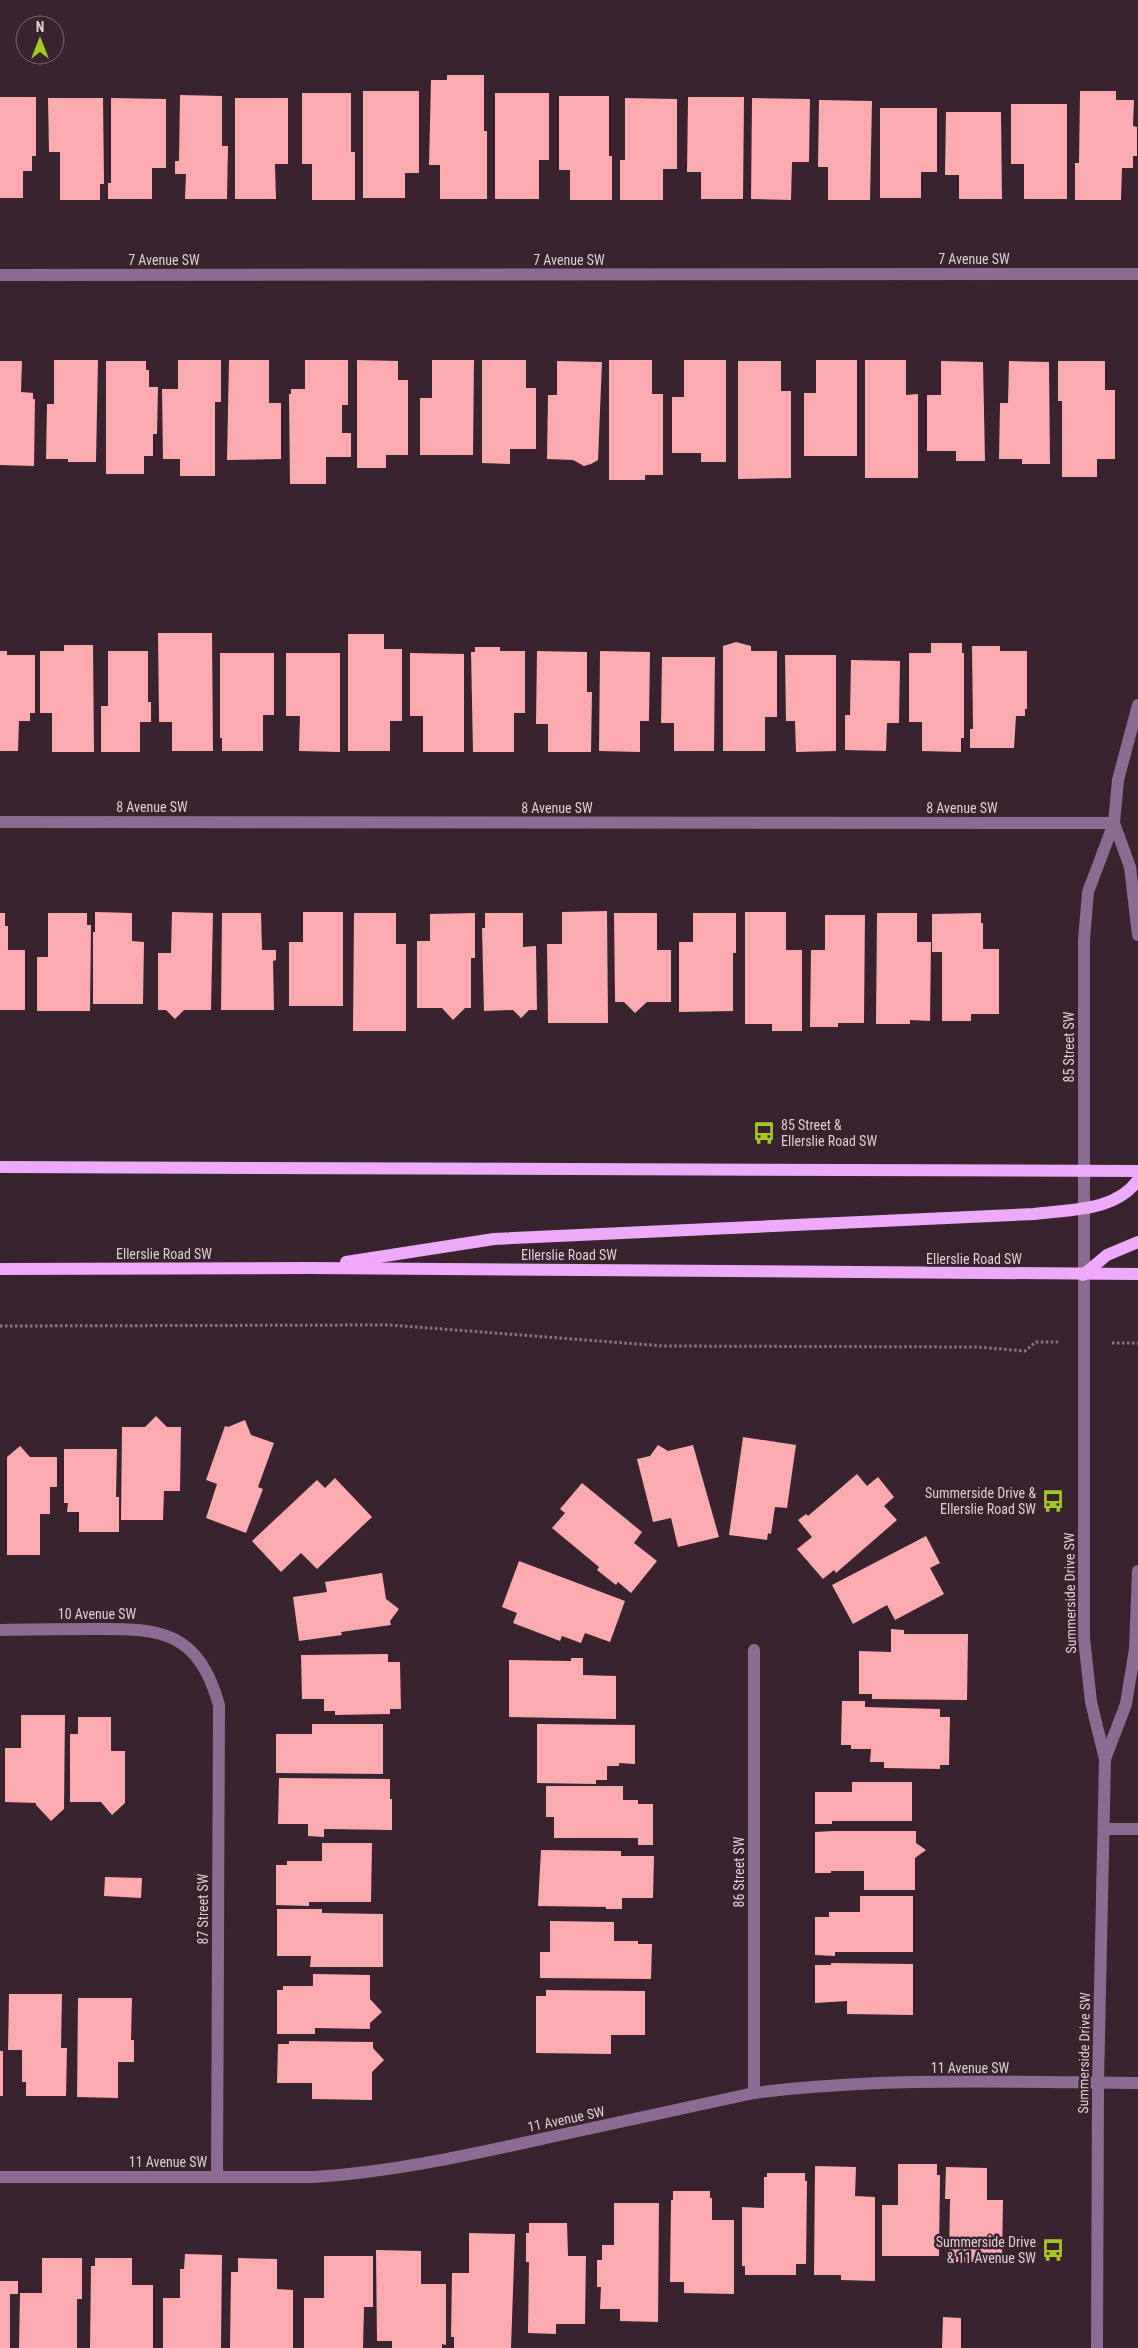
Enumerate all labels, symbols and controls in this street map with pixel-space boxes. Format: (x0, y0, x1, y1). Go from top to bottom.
north arrow (15, 15, 65, 65)
text: N (36, 19, 44, 35)
street label: 7 Avenue SW (938, 251, 1010, 267)
street label: 7 Avenue SW (128, 252, 200, 268)
street label: 7 Avenue SW (533, 252, 605, 268)
street label: 8 Avenue SW (116, 799, 188, 815)
street label: 8 Avenue SW (521, 800, 593, 816)
street label: 8 Avenue SW (926, 800, 998, 816)
street label: 85 Street SW (1061, 1011, 1077, 1082)
place label: 85 Street & Ellerslie Road SW (781, 1117, 877, 1149)
bus stop icon: 85 Street & Ellerslie Road SW (751, 1120, 777, 1146)
street label: Ellerslie Road SW (116, 1246, 212, 1262)
street label: Ellerslie Road SW (521, 1247, 617, 1263)
street label: Ellerslie Road SW (926, 1251, 1022, 1267)
place label: Summerside Drive & Ellerslie Road SW (925, 1485, 1036, 1517)
bus stop icon: Summerside Drive & Ellerslie Road SW (1040, 1488, 1066, 1514)
street label: Summerside Drive SW (1061, 1532, 1079, 1654)
street label: 10 Avenue SW (58, 1606, 137, 1622)
street label: 86 Street SW (731, 1836, 747, 1907)
street label: 87 Street SW (195, 1873, 211, 1944)
street label: Summerside Drive SW (1075, 1992, 1093, 2114)
street label: 11 Avenue SW (931, 2060, 1010, 2076)
street label: 11 Avenue SW (526, 2103, 606, 2135)
street label: 11 Avenue SW (129, 2154, 208, 2170)
place label: Summerside Drive & 11 Avenue SW (936, 2234, 1036, 2266)
bus stop icon: Summerside Drive & 11 Avenue SW (1040, 2237, 1066, 2263)

